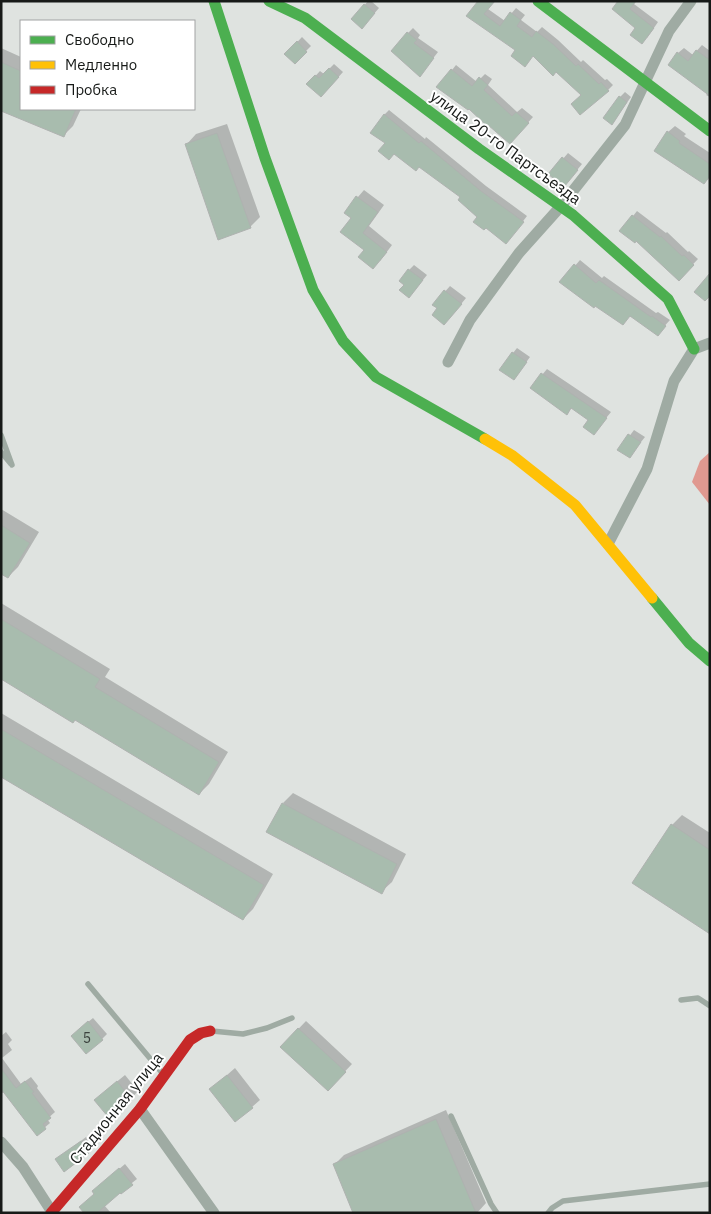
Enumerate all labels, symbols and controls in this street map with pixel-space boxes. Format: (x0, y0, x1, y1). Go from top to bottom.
legend (20, 20, 195, 110)
text: Свободно (65, 30, 134, 49)
text: Медленно (65, 55, 137, 74)
text: Пробка (65, 80, 117, 99)
street label: улица 20-го Партсъезда (427, 86, 586, 209)
house number: 5 (83, 1029, 91, 1047)
street label: Стадионная улица (65, 1048, 168, 1168)

